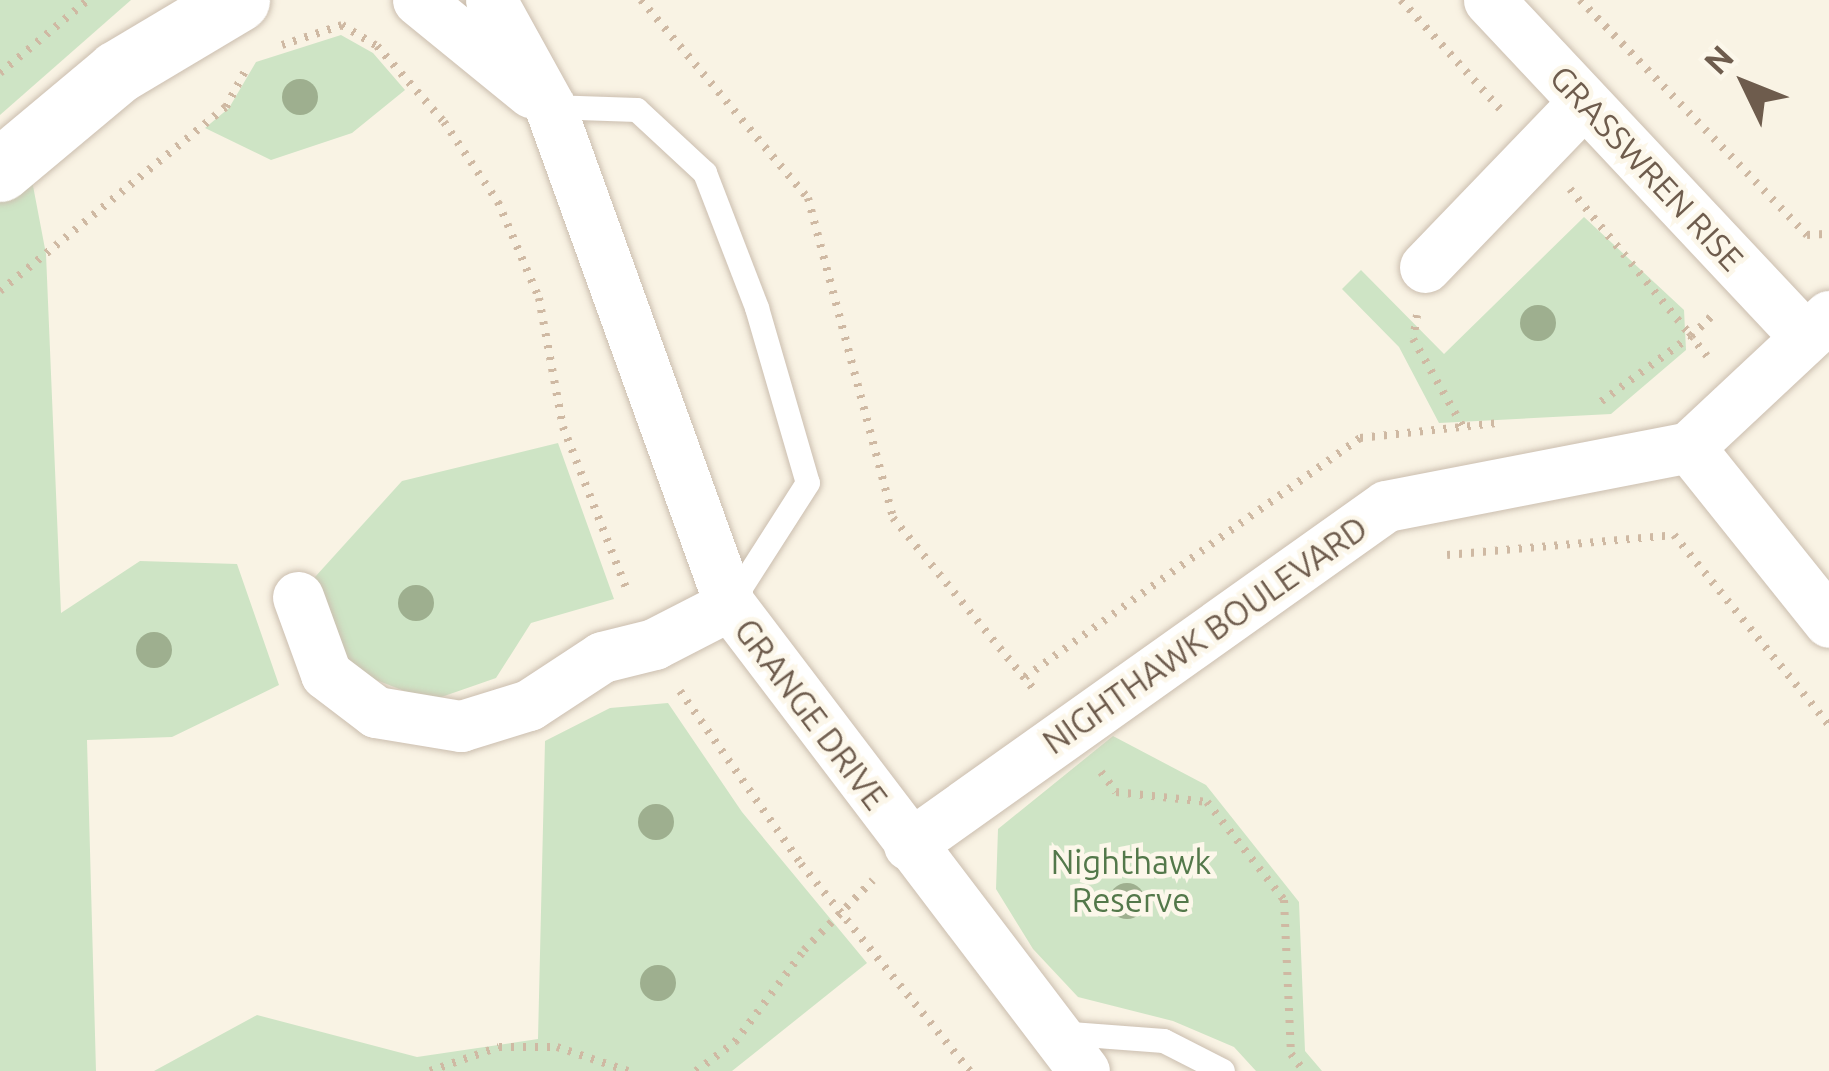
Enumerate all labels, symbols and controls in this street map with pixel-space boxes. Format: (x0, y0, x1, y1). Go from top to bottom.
north arrow (1685, 24, 1805, 144)
street label: GRASSWREN RISE (1542, 57, 1752, 279)
street label: NIGHTHAWK BOULEVARD (1035, 508, 1375, 762)
street label: GRANGE DRIVE (727, 611, 895, 817)
park label: Nighthawk Reserve (1051, 842, 1211, 920)

